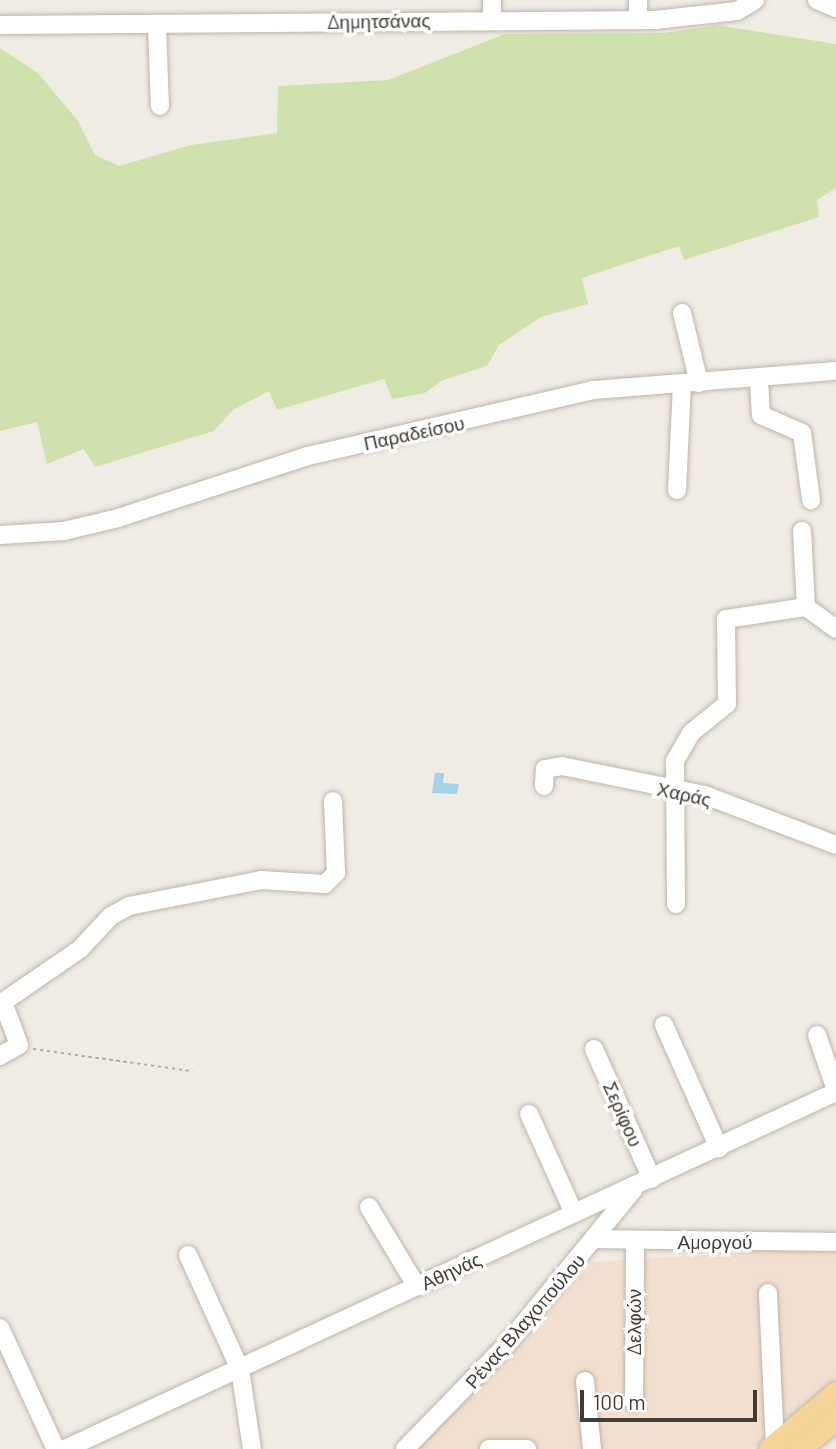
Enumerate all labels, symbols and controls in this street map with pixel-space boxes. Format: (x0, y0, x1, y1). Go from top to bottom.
street label: Δημητσάνας (327, 9, 431, 33)
street label: Παραδείσου (362, 411, 466, 455)
street label: Χαράς (655, 777, 713, 811)
street label: Σερίφου (599, 1078, 647, 1150)
street label: Αμοργού (678, 1231, 752, 1253)
street label: Αθηνάς (417, 1247, 485, 1295)
street label: Ρένας Βλαχοπούλου (460, 1249, 590, 1393)
street label: Δελφών (623, 1289, 645, 1355)
scale bar (584, 1376, 761, 1420)
text: 100 m (593, 1389, 646, 1414)

